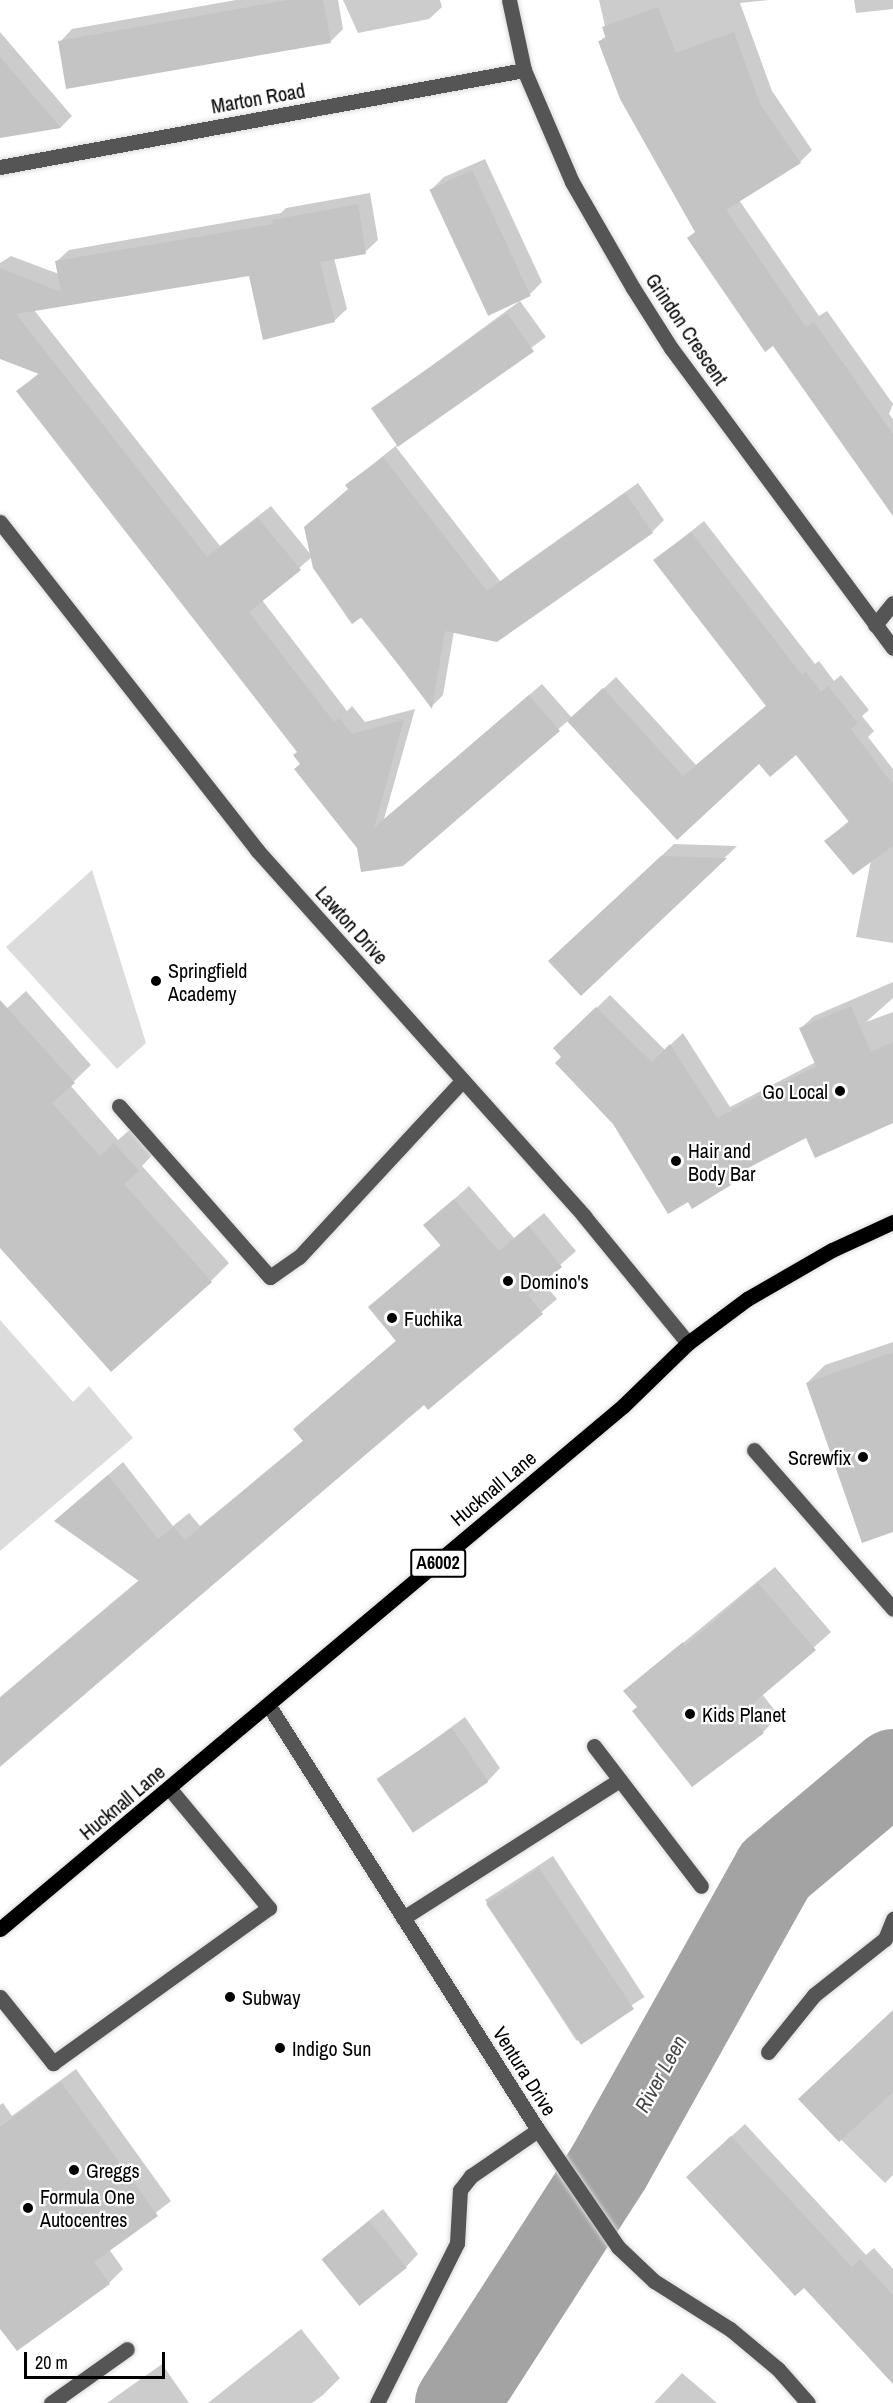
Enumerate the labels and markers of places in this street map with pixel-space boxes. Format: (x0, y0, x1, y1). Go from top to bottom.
place label: Springfield Academy (168, 958, 247, 1005)
marker: Springfield Academy (149, 974, 163, 988)
place label: Go Local (762, 1079, 828, 1103)
marker: Go Local (833, 1084, 847, 1098)
place label: Hair and Body Bar (688, 1138, 755, 1185)
marker: Hair and Body Bar (669, 1154, 683, 1168)
place label: Domino's (520, 1269, 589, 1293)
marker: Domino's (501, 1274, 515, 1288)
place label: Fuchika (404, 1306, 462, 1330)
marker: Fuchika (385, 1311, 399, 1325)
place label: Screwfix (788, 1445, 851, 1469)
marker: Screwfix (856, 1450, 870, 1464)
place label: Kids Planet (702, 1702, 786, 1726)
marker: Kids Planet (683, 1707, 697, 1721)
place label: Subway (242, 1985, 300, 2009)
marker: Subway (223, 1990, 237, 2004)
place label: Indigo Sun (292, 2036, 371, 2060)
marker: Indigo Sun (273, 2041, 287, 2055)
place label: Greggs (86, 2158, 140, 2182)
marker: Greggs (67, 2163, 81, 2177)
place label: Formula One Autocentres (40, 2184, 135, 2231)
marker: Formula One Autocentres (21, 2201, 35, 2215)

